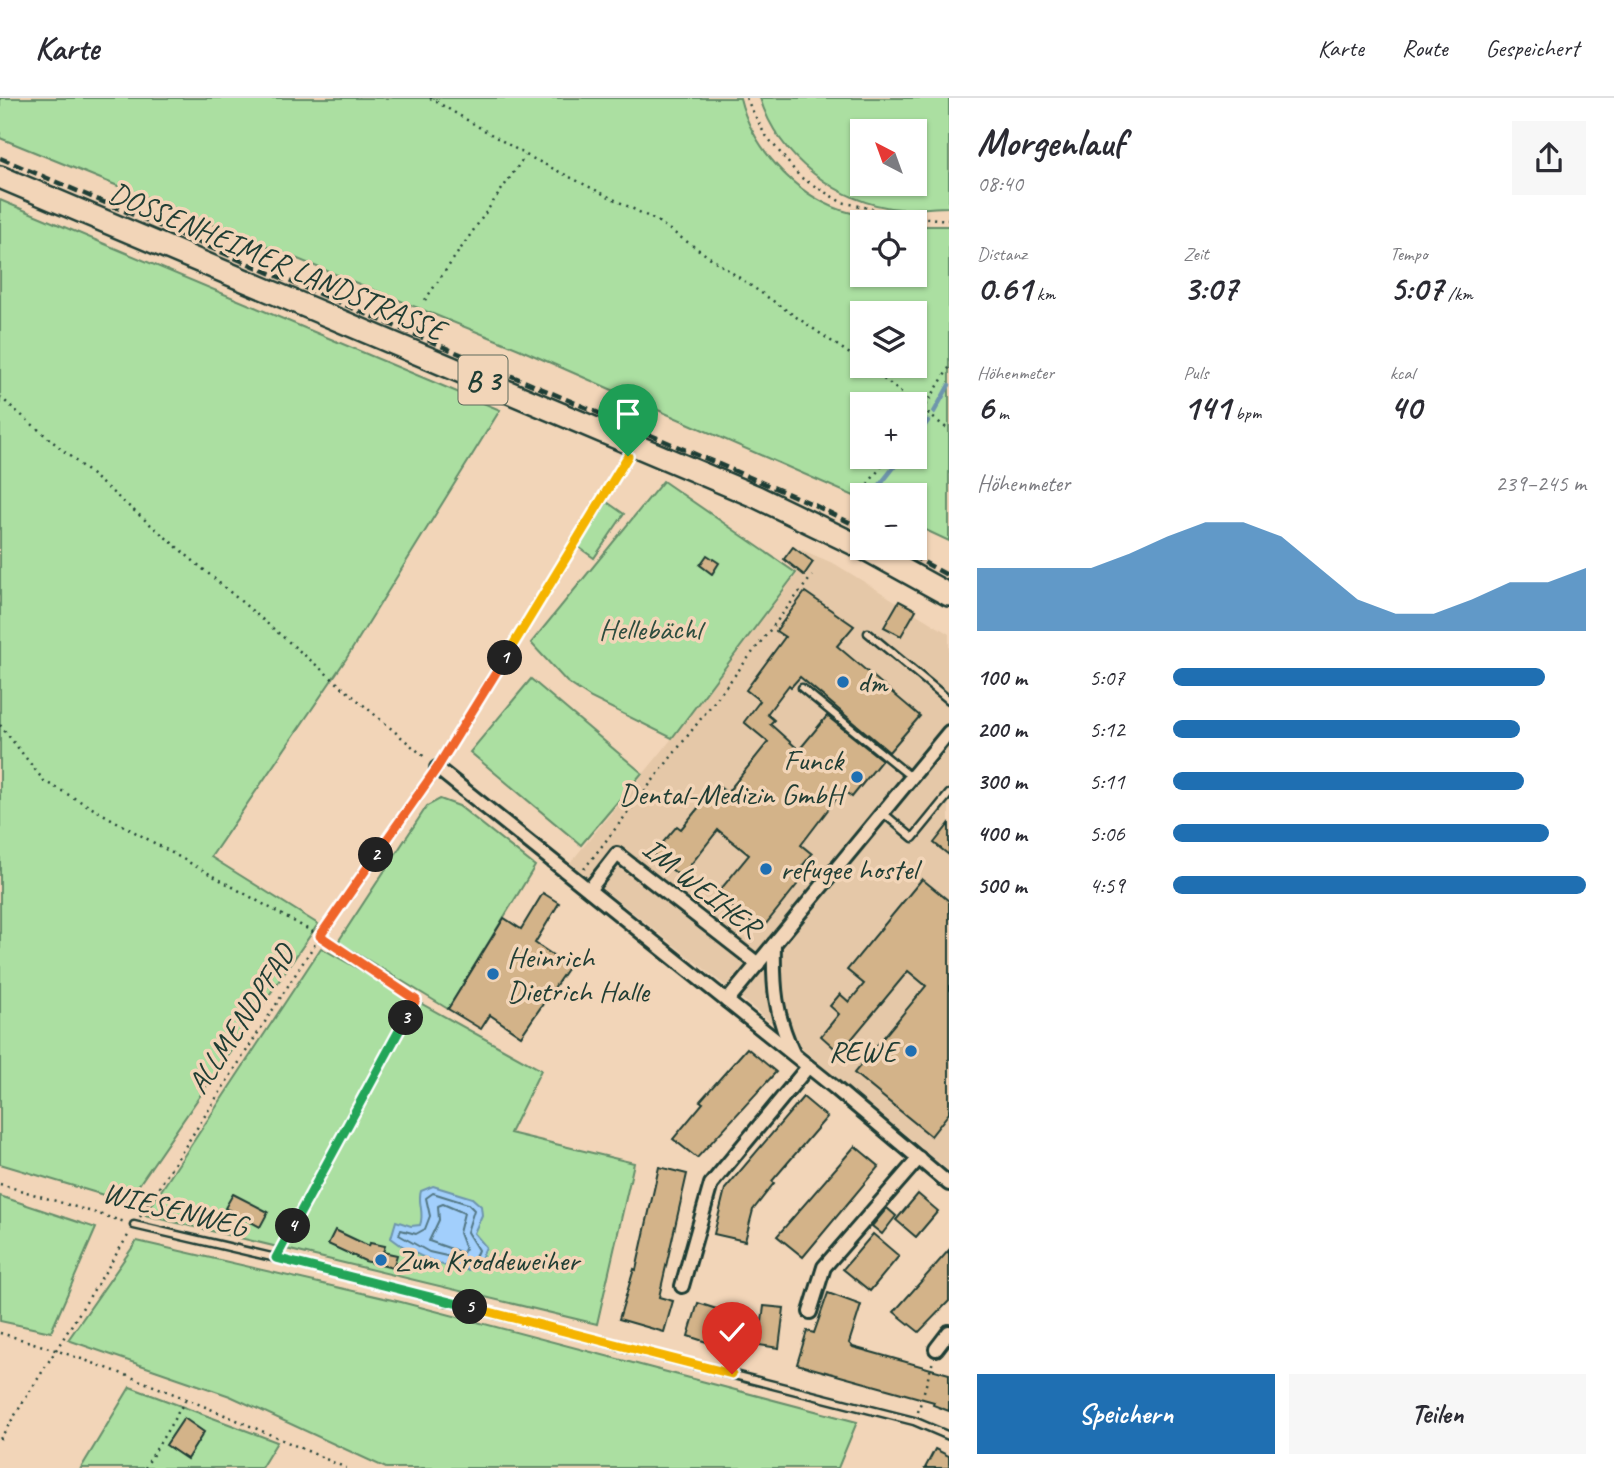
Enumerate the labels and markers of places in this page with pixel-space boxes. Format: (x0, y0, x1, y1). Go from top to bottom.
pin (598, 384, 658, 456)
pin: 1 (488, 640, 522, 676)
place label: dm (857, 663, 889, 701)
marker: dm (835, 674, 851, 690)
place label: Funck Dental-Medizin GmbH (619, 741, 847, 813)
marker: Funck Dental-Medizin GmbH (849, 769, 865, 785)
pin: 2 (358, 838, 394, 872)
place label: refugee hostel (780, 850, 922, 888)
marker: refugee hostel (758, 861, 774, 877)
place label: Heinrich Dietrich Halle (507, 938, 651, 1010)
marker: Heinrich Dietrich Halle (485, 966, 501, 982)
pin: 3 (388, 1000, 424, 1035)
place label: REWE (829, 1032, 901, 1070)
marker: REWE (903, 1043, 919, 1059)
pin: 4 (276, 1208, 310, 1244)
place label: Zum Kroddeweiher (395, 1241, 582, 1279)
marker: Zum Kroddeweiher (373, 1252, 389, 1268)
pin: 5 (452, 1290, 488, 1324)
pin (702, 1302, 762, 1374)

